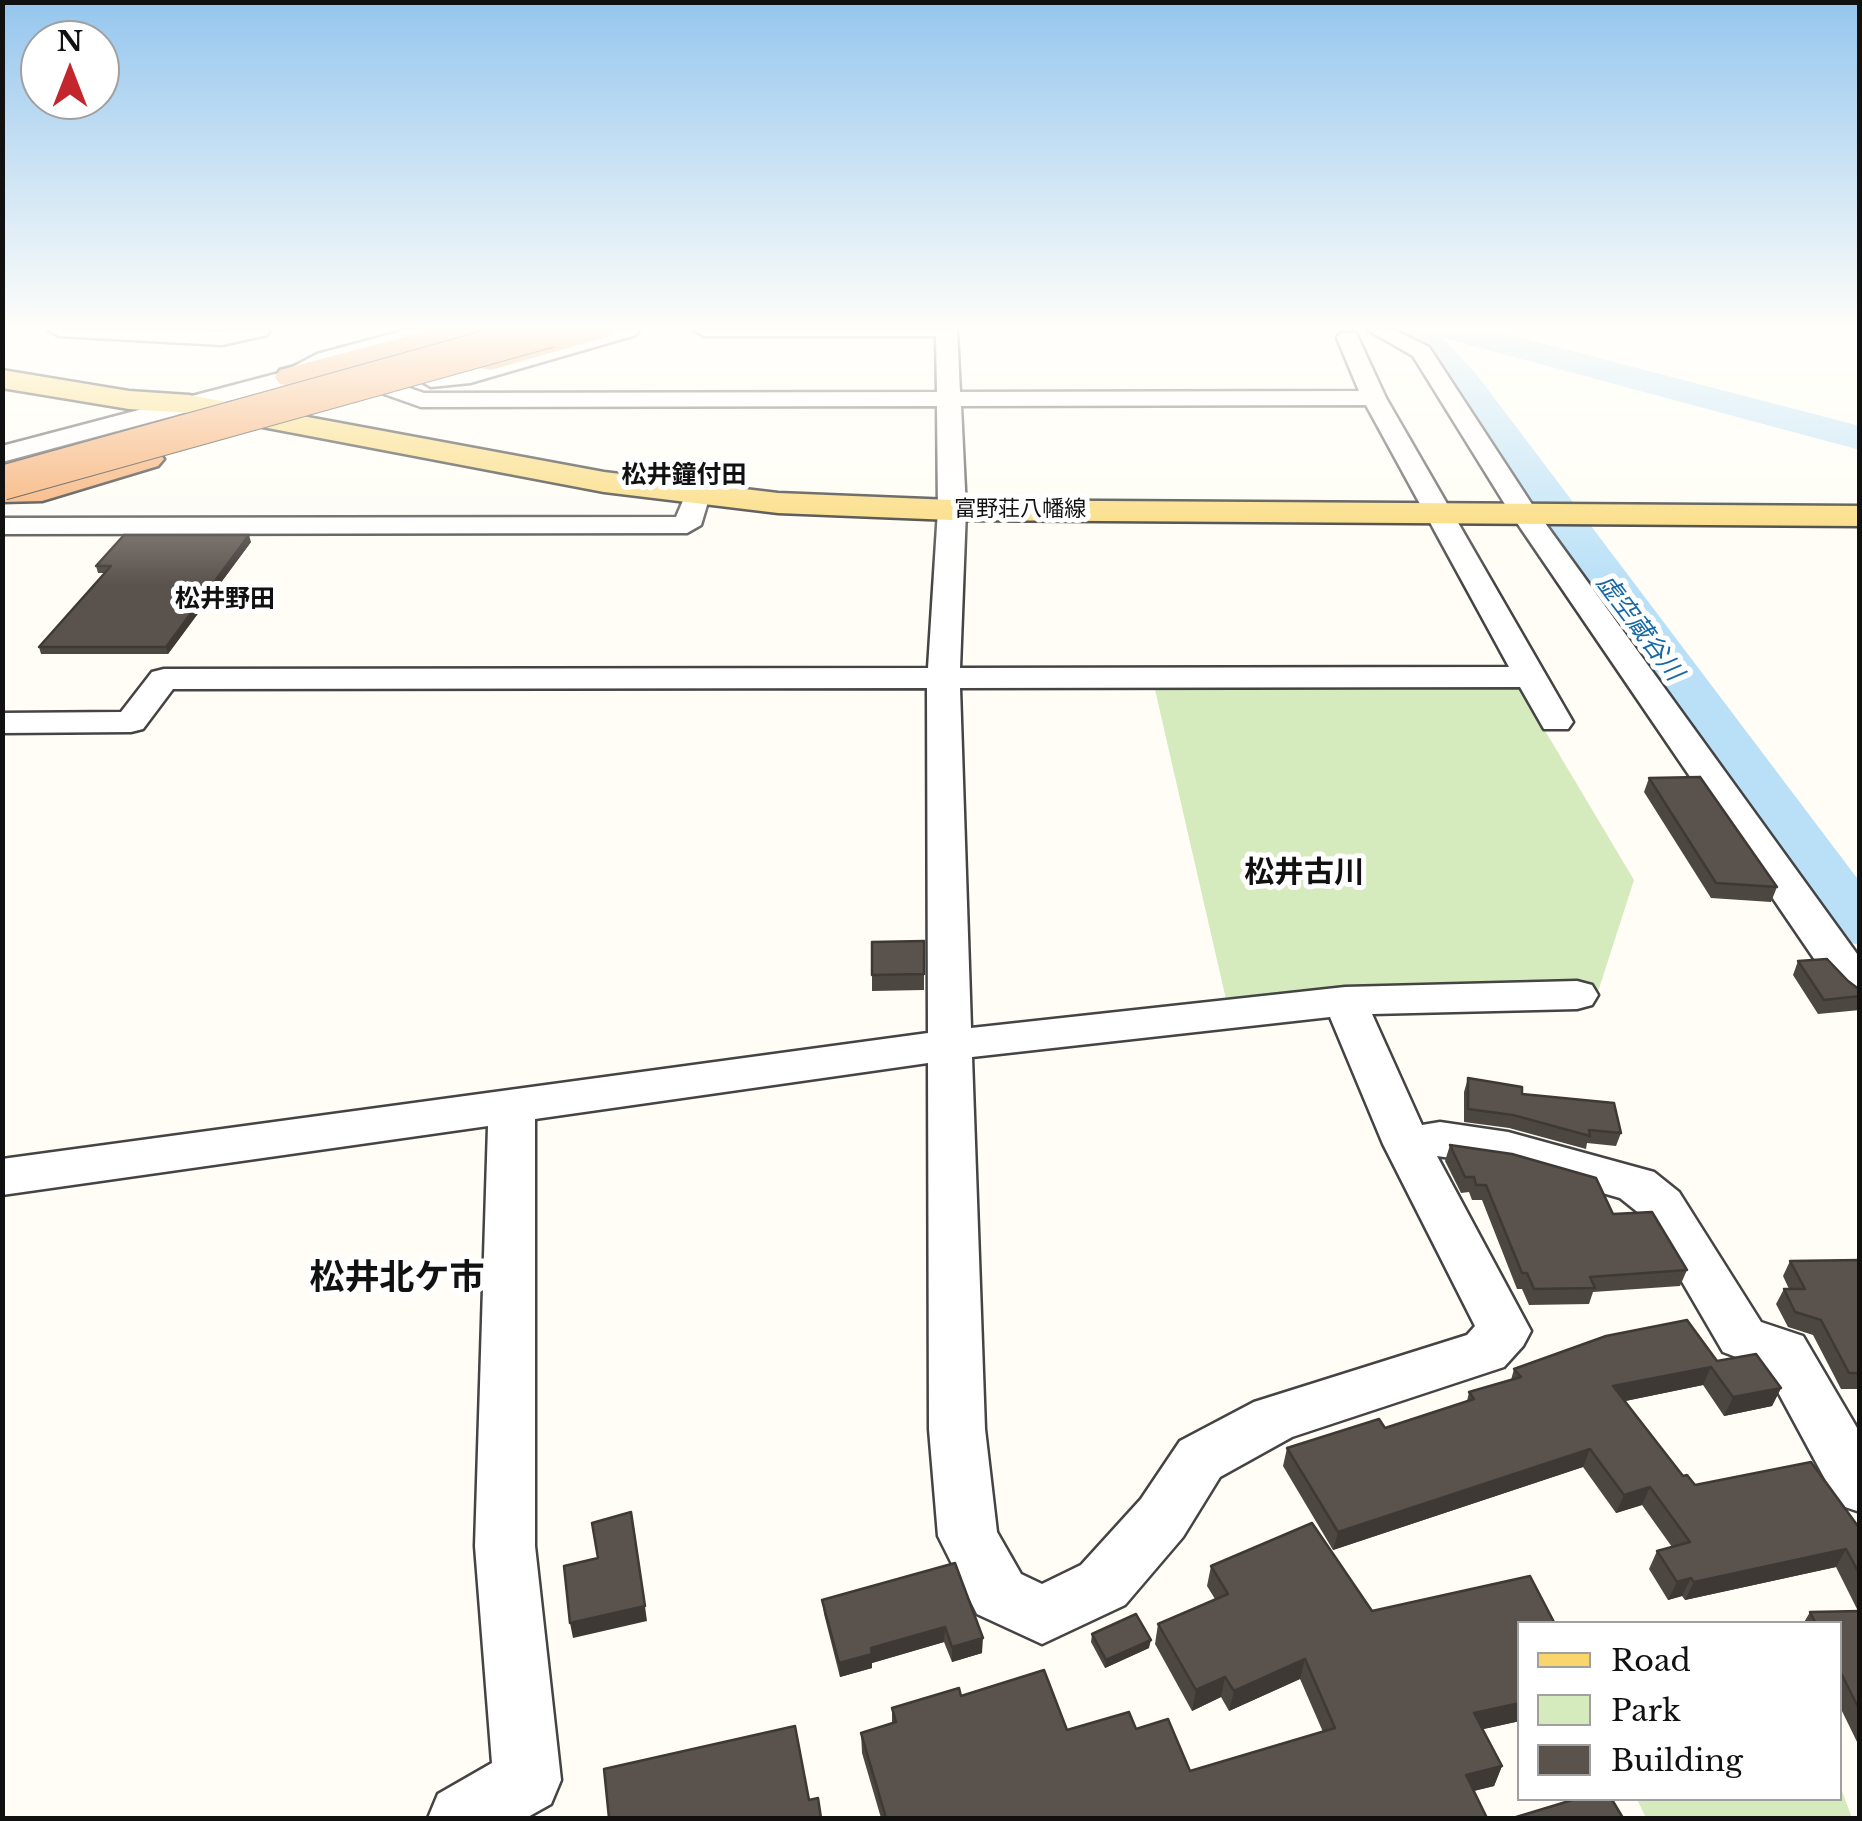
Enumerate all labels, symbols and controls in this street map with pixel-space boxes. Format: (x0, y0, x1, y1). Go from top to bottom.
north arrow (20, 20, 120, 120)
text: N (57, 24, 83, 59)
district label: 松井鐘付田 (622, 461, 746, 491)
street label: 富野荘八幡線 (954, 497, 1086, 523)
water label: 虚空蔵谷川 (1589, 569, 1689, 687)
district label: 松井野田 (175, 585, 275, 615)
district label: 松井古川 (1244, 856, 1364, 892)
district label: 松井北ケ市 (310, 1258, 484, 1300)
legend (1517, 1621, 1842, 1801)
text: Road (1611, 1642, 1691, 1679)
text: Park (1611, 1692, 1681, 1729)
text: Building (1611, 1742, 1743, 1779)

